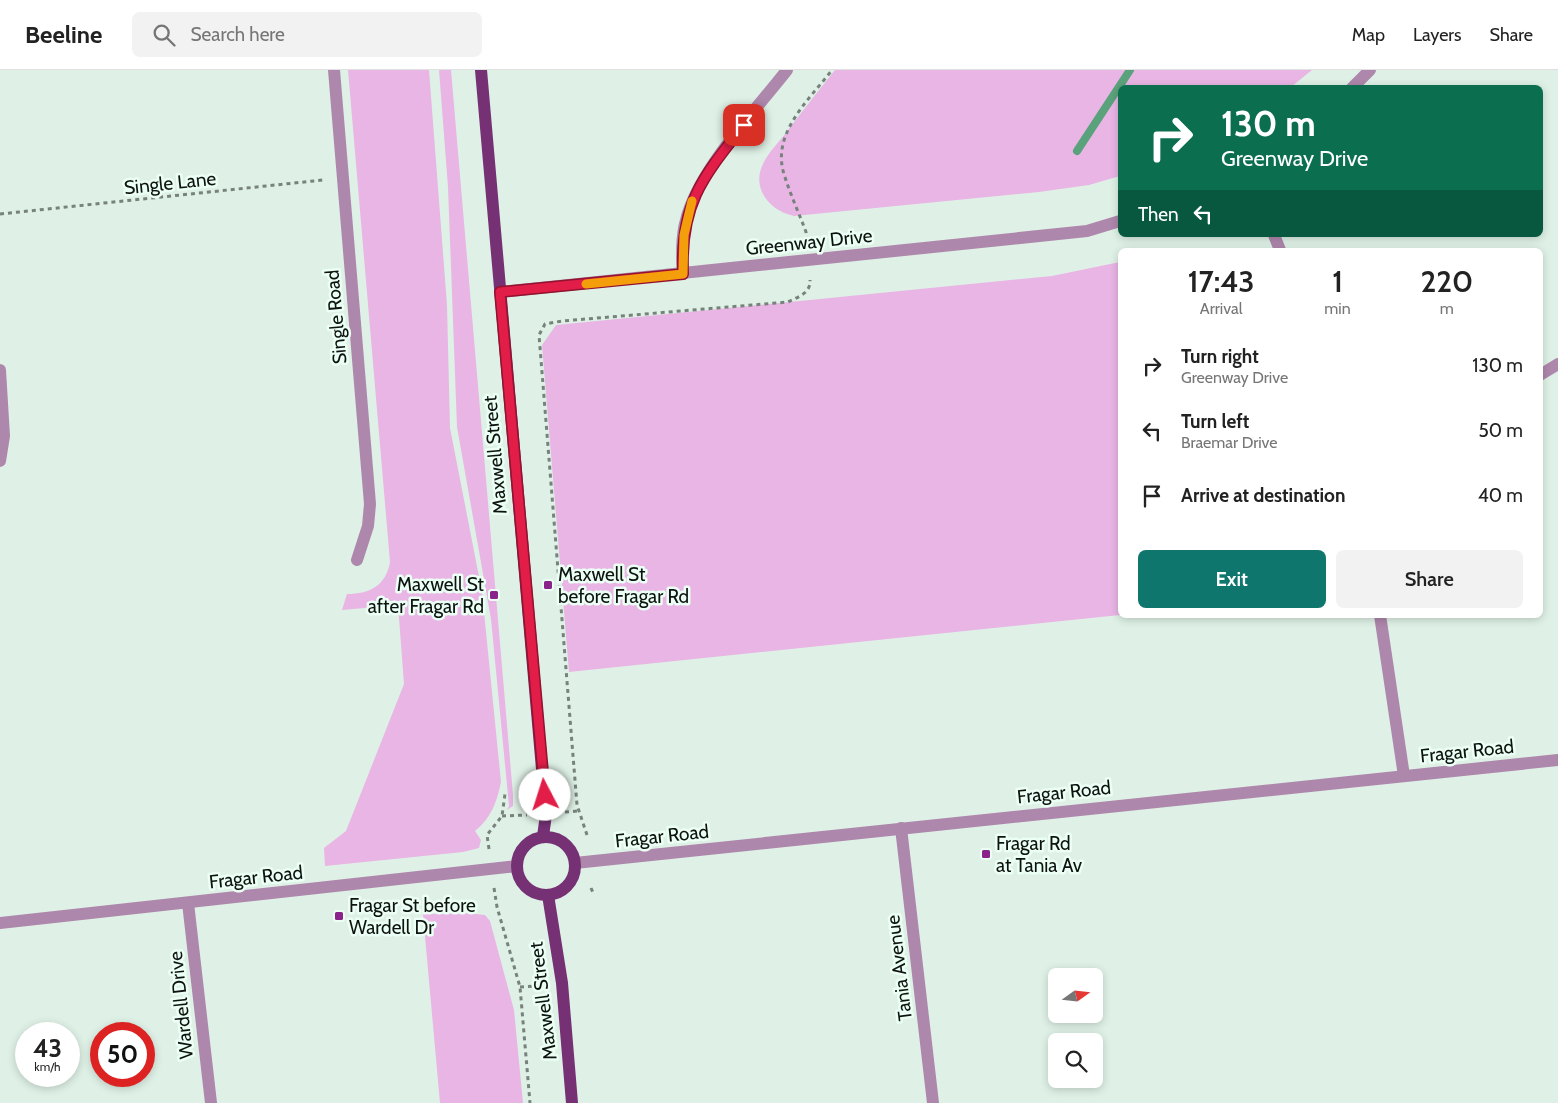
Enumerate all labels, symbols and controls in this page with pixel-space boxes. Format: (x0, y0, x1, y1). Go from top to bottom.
search box (132, 12, 482, 57)
text: Beeline (25, 20, 102, 49)
icon: search (150, 21, 178, 49)
text: Search here (190, 23, 285, 46)
text: Map (1352, 24, 1385, 46)
text: Layers (1413, 24, 1462, 46)
text: Share (1490, 24, 1533, 46)
text: 130 m (1221, 102, 1316, 145)
pin (723, 104, 765, 146)
icon: right (1138, 105, 1203, 170)
icon: arrive (730, 111, 758, 139)
text: Greenway Drive (1221, 145, 1368, 172)
street label: Single Lane (123, 167, 217, 199)
icon: left (1189, 200, 1217, 228)
text: Then (1138, 203, 1179, 226)
street label: Greenway Drive (745, 224, 874, 260)
text: 17:43 (1188, 263, 1255, 300)
text: 1 (1332, 263, 1343, 300)
text: 220 (1420, 263, 1473, 300)
street label: Single Road (320, 269, 352, 365)
text: Arrival (1200, 299, 1242, 318)
text: min (1324, 299, 1351, 318)
text: m (1440, 299, 1454, 318)
text: Turn right (1181, 345, 1259, 368)
icon: right (1138, 352, 1166, 380)
text: 130 m (1472, 354, 1523, 377)
text: Greenway Drive (1181, 368, 1288, 387)
street label: Maxwell Street (478, 394, 512, 515)
text: Turn left (1181, 410, 1249, 433)
icon: left (1138, 417, 1166, 445)
text: 50 m (1479, 419, 1523, 442)
text: Braemar Drive (1181, 433, 1278, 452)
icon: arrive (1138, 482, 1166, 510)
text: Arrive at destination (1181, 484, 1345, 507)
text: 40 m (1478, 484, 1523, 507)
button: Exit (1138, 550, 1326, 608)
button: Share (1336, 550, 1523, 608)
place label: Maxwell St before Fragar Rd (558, 563, 689, 608)
place label: Maxwell St after Fragar Rd (368, 573, 485, 618)
marker: Maxwell St before Fragar Rd (542, 579, 554, 591)
marker: Maxwell St after Fragar Rd (488, 589, 500, 601)
street label: Fragar Road (1419, 735, 1515, 767)
position arrow (518, 768, 570, 820)
street label: Fragar Road (1016, 776, 1112, 808)
street label: Fragar Road (614, 820, 710, 852)
place label: Fragar Rd at Tania Av (996, 832, 1083, 877)
marker: Fragar Rd at Tania Av (980, 848, 992, 860)
street label: Fragar Road (208, 861, 304, 893)
place label: Fragar St before Wardell Dr (349, 894, 476, 939)
marker: Fragar St before Wardell Dr (333, 910, 345, 922)
street label: Tania Avenue (881, 914, 917, 1022)
street label: Maxwell Street (524, 940, 562, 1061)
street label: Wardell Drive (164, 950, 198, 1060)
north arrow (1048, 968, 1102, 1022)
map controls (1048, 968, 1103, 1088)
speed limit sign: 50 (90, 1022, 155, 1087)
text: 43 (33, 1033, 62, 1063)
button: search (1048, 1033, 1103, 1088)
text: km/h (34, 1059, 61, 1074)

